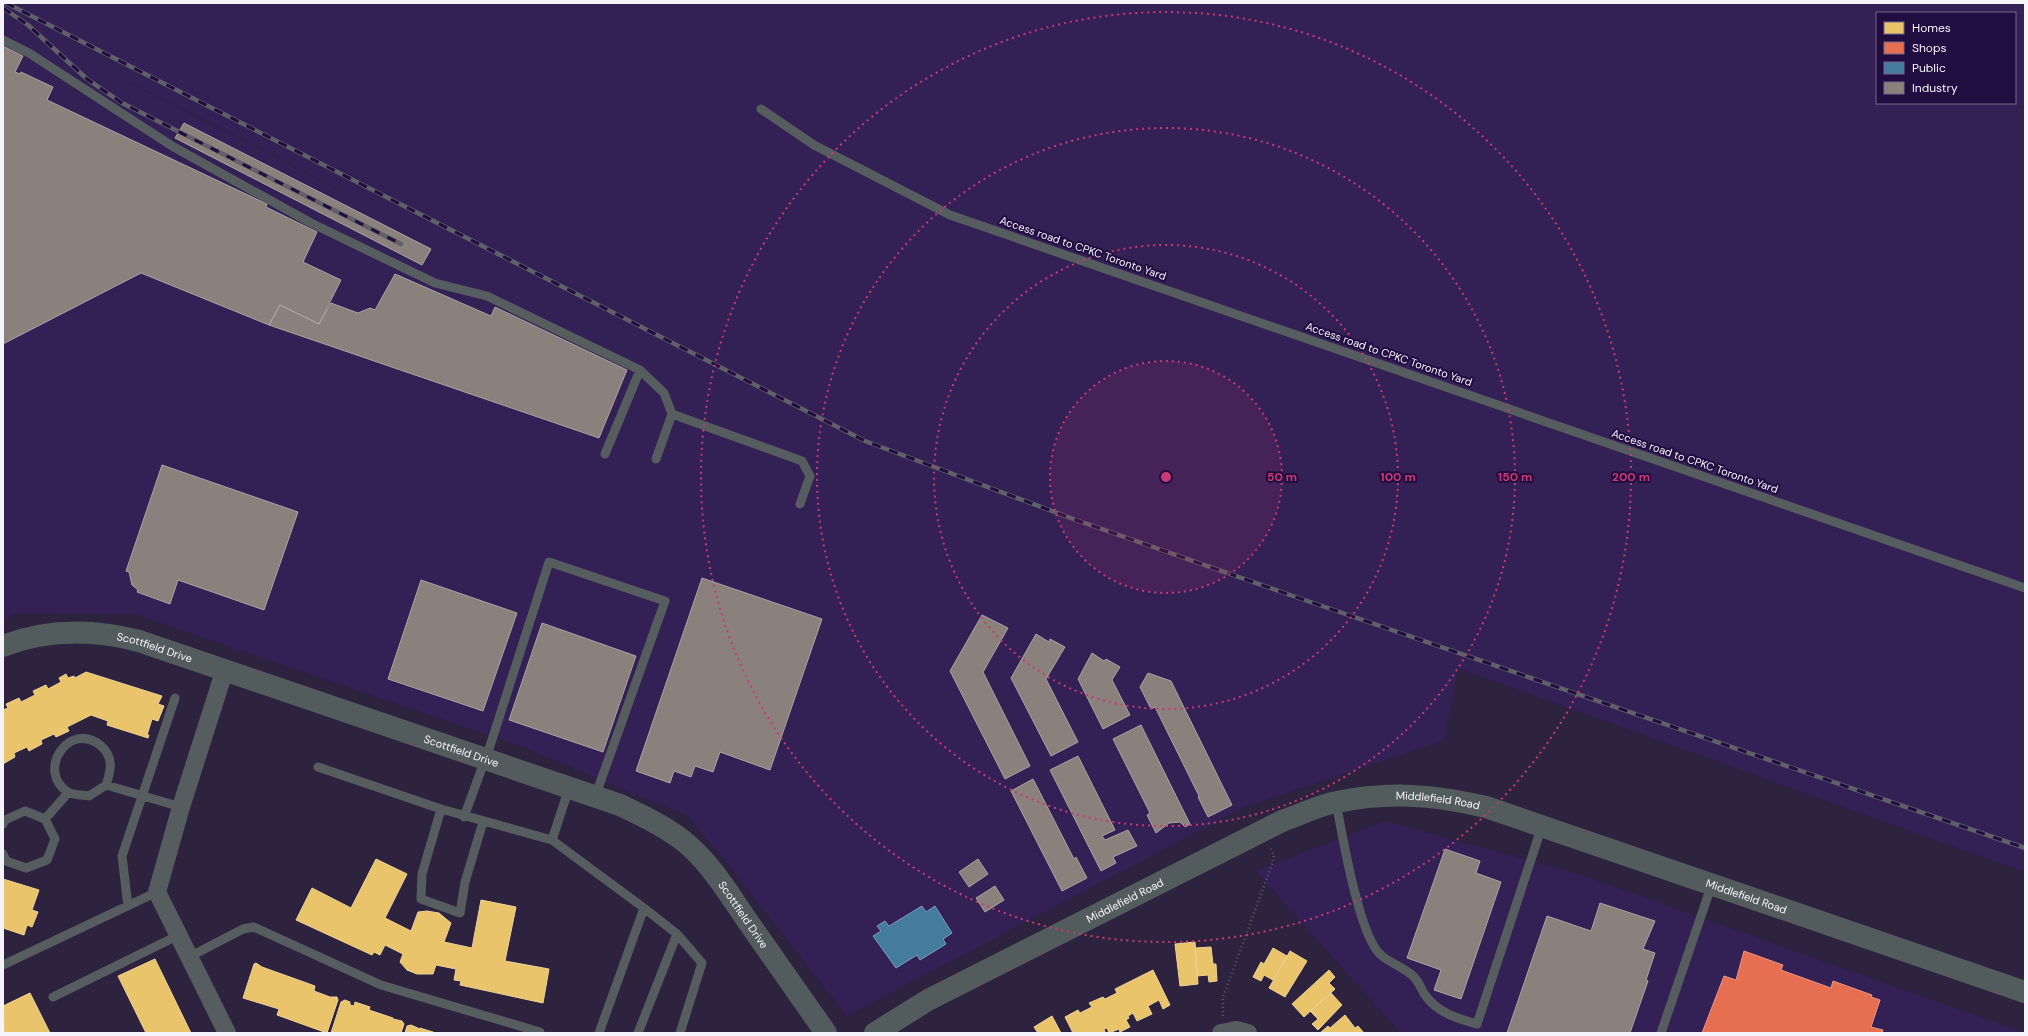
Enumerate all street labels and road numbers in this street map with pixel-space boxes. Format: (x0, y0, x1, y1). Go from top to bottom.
street label: Access road to CPKC Toronto Yard (998, 213, 1168, 283)
street label: Access road to CPKC Toronto Yard (1304, 319, 1474, 389)
street label: Access road to CPKC Toronto Yard (1610, 426, 1780, 496)
street label: Scottfield Drive (116, 629, 194, 666)
street label: Scottfield Drive (422, 732, 501, 770)
street label: Middlefield Road (1396, 789, 1481, 812)
street label: Middlefield Road (1084, 875, 1166, 926)
street label: Middlefield Road (1704, 876, 1789, 917)
street label: Scottfield Drive (715, 878, 771, 951)

